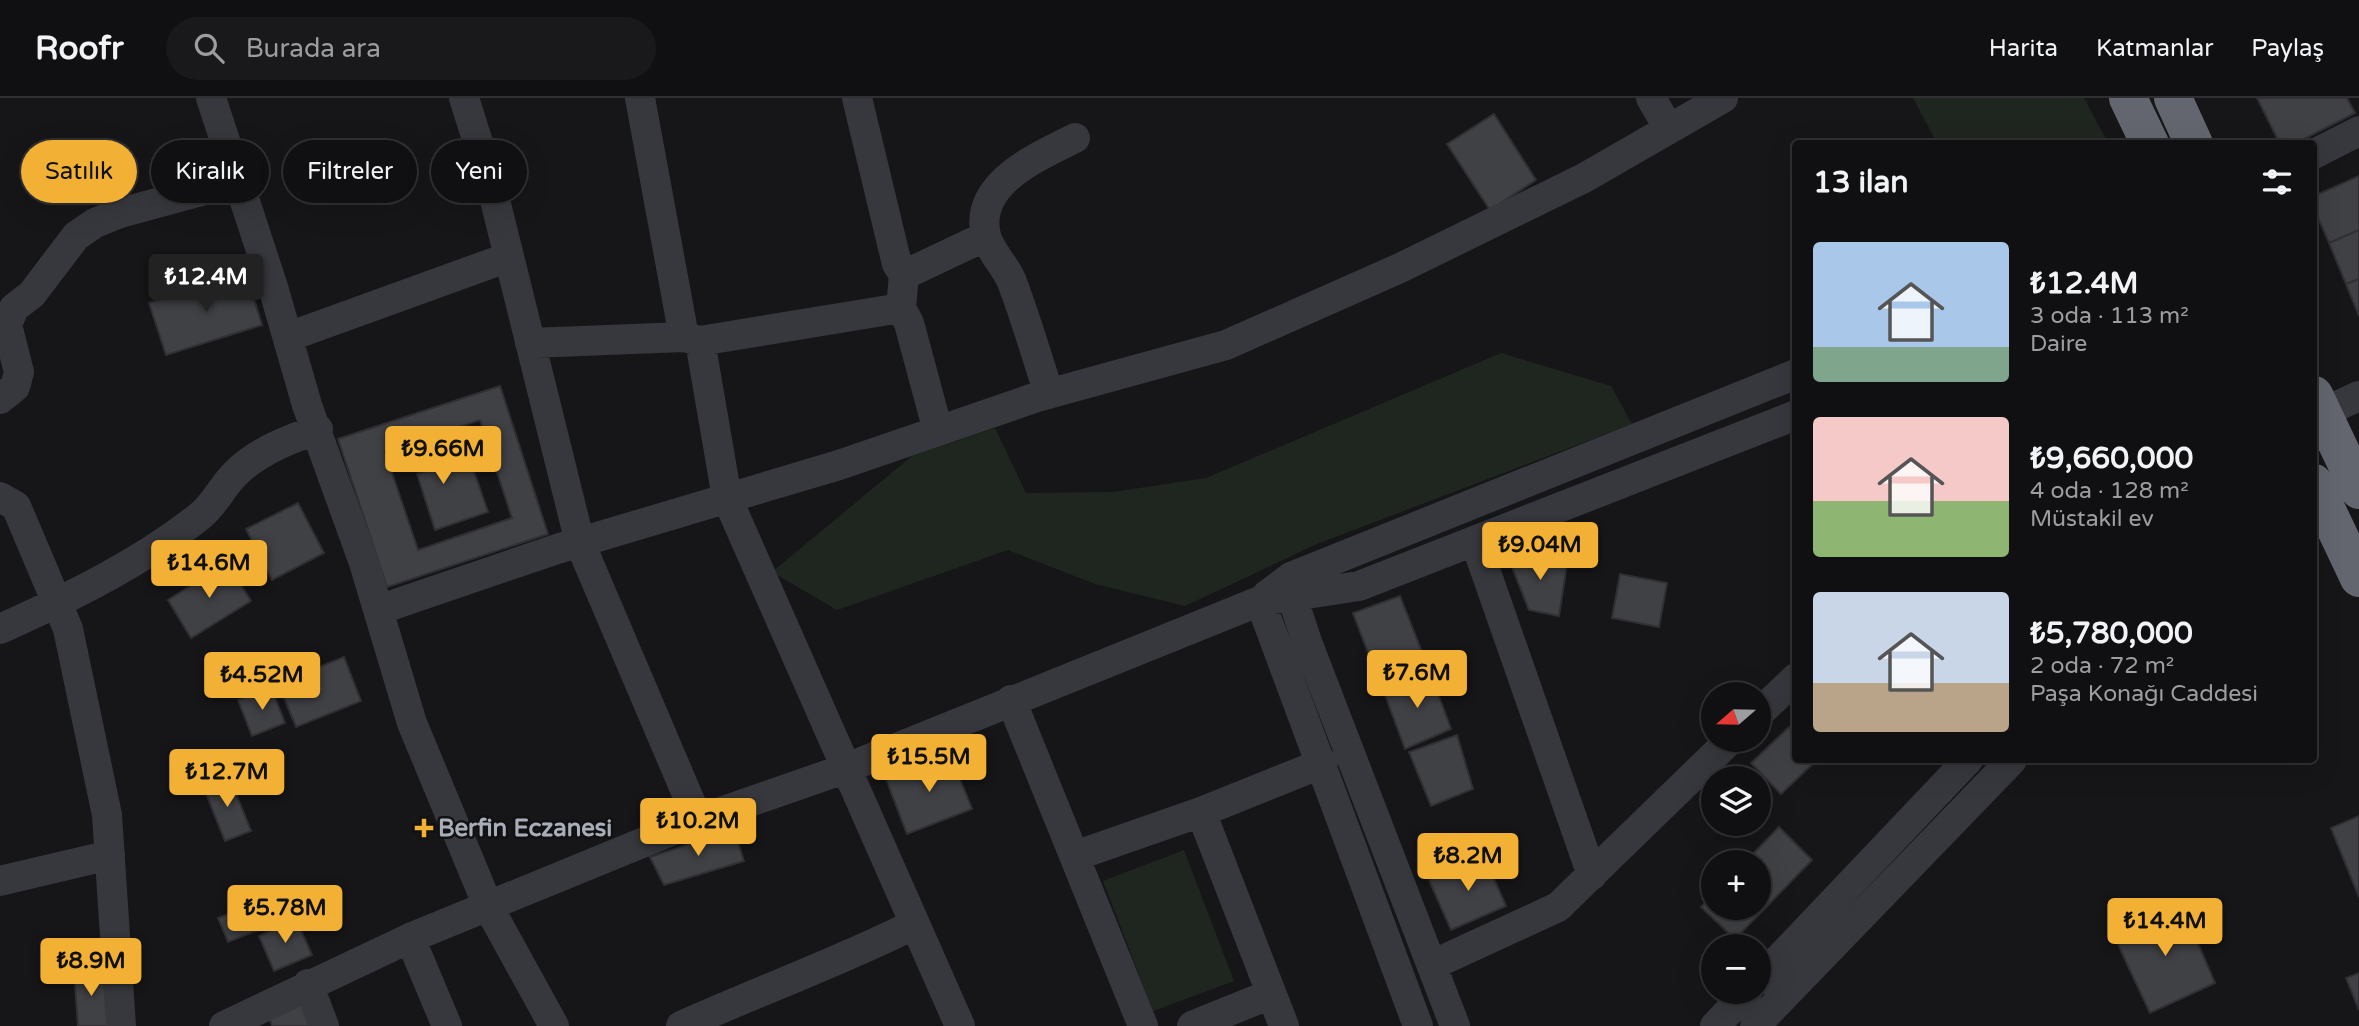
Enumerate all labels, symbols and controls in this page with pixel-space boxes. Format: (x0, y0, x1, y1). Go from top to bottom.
search box (166, 17, 656, 80)
text: Roofr (35, 29, 124, 68)
icon: search (190, 29, 228, 67)
text: Burada ara (246, 33, 381, 64)
text: Harita (1989, 34, 2058, 63)
text: Katmanlar (2096, 34, 2213, 63)
text: Paylaş (2251, 34, 2324, 63)
chip: Satılık (21, 140, 137, 203)
chip: Kiralık (151, 140, 269, 203)
chip: Filtreler (283, 140, 417, 203)
chip: Yeni (431, 140, 527, 203)
icon: filters (2258, 163, 2296, 201)
text: 13 ilan (1813, 164, 1909, 201)
pin: ₺12.4M (149, 254, 263, 314)
text: ₺12.4M (164, 263, 248, 291)
text: ₺12.4M (2030, 265, 2139, 302)
icon: home (1869, 270, 1953, 354)
text: 3 oda · 113 m² (2030, 302, 2189, 330)
text: Daire (2030, 330, 2087, 358)
pin: ₺9.66M (386, 426, 500, 486)
text: ₺9.66M (401, 435, 485, 463)
text: ₺9,660,000 (2030, 440, 2193, 477)
icon: home (1869, 445, 1953, 529)
text: 4 oda · 128 m² (2030, 477, 2189, 505)
text: Müstakil ev (2030, 505, 2154, 533)
pin: ₺9.04M (1483, 522, 1597, 582)
text: ₺9.04M (1498, 531, 1582, 559)
pin: ₺14.6M (152, 540, 266, 600)
text: ₺14.6M (167, 549, 251, 577)
text: ₺5,780,000 (2030, 615, 2193, 652)
icon: home (1869, 620, 1953, 704)
pin: ₺7.6M (1368, 650, 1466, 710)
pin: ₺4.52M (205, 652, 319, 712)
text: 2 oda · 72 m² (2030, 652, 2174, 680)
text: ₺7.6M (1383, 659, 1451, 687)
text: ₺4.52M (220, 661, 304, 689)
text: Paşa Konağı Caddesi (2030, 680, 2258, 708)
north arrow (1701, 682, 1771, 752)
map controls (1701, 682, 1771, 1004)
pin: ₺15.5M (872, 734, 986, 794)
text: ₺15.5M (887, 743, 971, 771)
pin: ₺12.7M (170, 750, 284, 809)
text: ₺12.7M (185, 758, 269, 786)
button: layers (1701, 766, 1771, 836)
pin: ₺10.2M (641, 798, 755, 858)
text: ₺10.2M (656, 807, 740, 835)
place label: Berfin Eczanesi (438, 814, 612, 843)
marker: Berfin Eczanesi (416, 820, 432, 836)
pin: ₺8.2M (1419, 834, 1517, 893)
text: ₺8.2M (1433, 842, 1503, 870)
button: + (1701, 850, 1771, 920)
pin: ₺5.78M (228, 886, 342, 945)
text: ₺5.78M (243, 894, 327, 922)
pin: ₺14.4M (2108, 898, 2222, 958)
text: ₺14.4M (2123, 907, 2207, 935)
button: − (1701, 934, 1771, 1004)
pin: ₺8.9M (42, 939, 140, 998)
text: ₺8.9M (56, 947, 126, 975)

